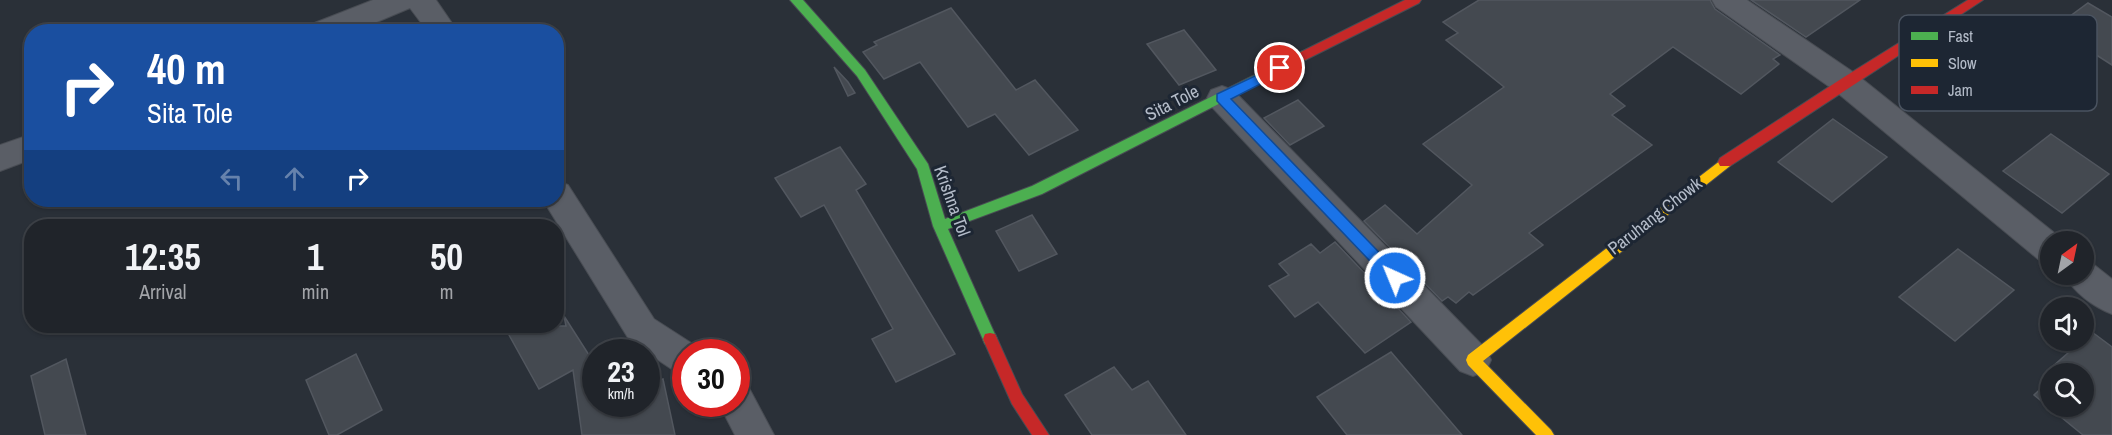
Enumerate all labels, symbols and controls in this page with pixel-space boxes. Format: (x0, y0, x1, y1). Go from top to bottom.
legend (1899, 15, 2097, 111)
text: Fast (1948, 25, 1973, 47)
text: 40 m (147, 41, 226, 97)
pin (1254, 42, 1305, 93)
icon: right (48, 48, 126, 126)
icon: arrive (1263, 51, 1296, 84)
text: Slow (1948, 52, 1977, 74)
street label: Sita Tole (1141, 78, 1203, 127)
text: Jam (1948, 79, 1973, 101)
text: Sita Tole (147, 95, 233, 131)
icon: left (215, 162, 248, 195)
icon: ahead (278, 162, 311, 195)
icon: right (341, 162, 374, 195)
street label: Krishna Tol (928, 162, 977, 240)
street label: Paruhang Chowk (1602, 171, 1707, 260)
north arrow (2040, 231, 2094, 285)
map controls (2040, 231, 2094, 417)
text: 12:35 (125, 233, 201, 281)
text: 1 (307, 233, 324, 281)
text: 50 (430, 233, 463, 281)
position arrow (1363, 246, 1427, 310)
text: Arrival (139, 278, 187, 305)
text: min (302, 278, 329, 305)
text: m (440, 278, 453, 305)
button: sound (2040, 297, 2094, 351)
speed limit sign: 30 (672, 339, 750, 417)
text: 23 (607, 351, 635, 391)
button: search (2040, 363, 2094, 417)
text: km/h (608, 383, 634, 404)

